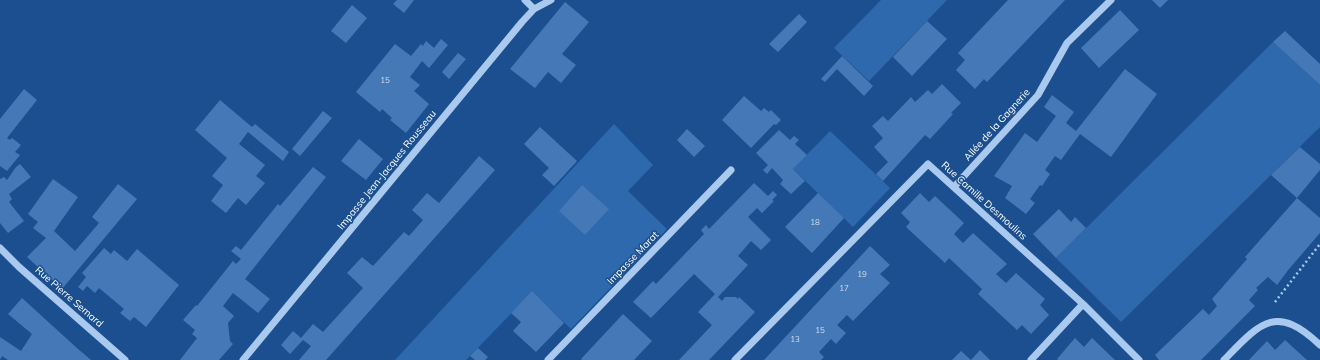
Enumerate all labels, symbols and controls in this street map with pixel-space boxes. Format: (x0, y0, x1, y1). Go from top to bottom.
house number: 15 (380, 76, 390, 86)
street label: Allée de la Gagnerie (962, 87, 1032, 163)
street label: Impasse Jean-Jacques Rousseau (335, 108, 439, 232)
street label: Rue Camille Desmoulins (939, 159, 1029, 243)
house number: 18 (810, 218, 820, 228)
street label: Impasse Marat (605, 229, 661, 287)
street label: Rue Pierre Semard (32, 264, 106, 330)
house number: 19 (857, 270, 867, 280)
house number: 17 (839, 284, 849, 294)
house number: 15 (815, 326, 825, 336)
house number: 13 (790, 335, 800, 345)

